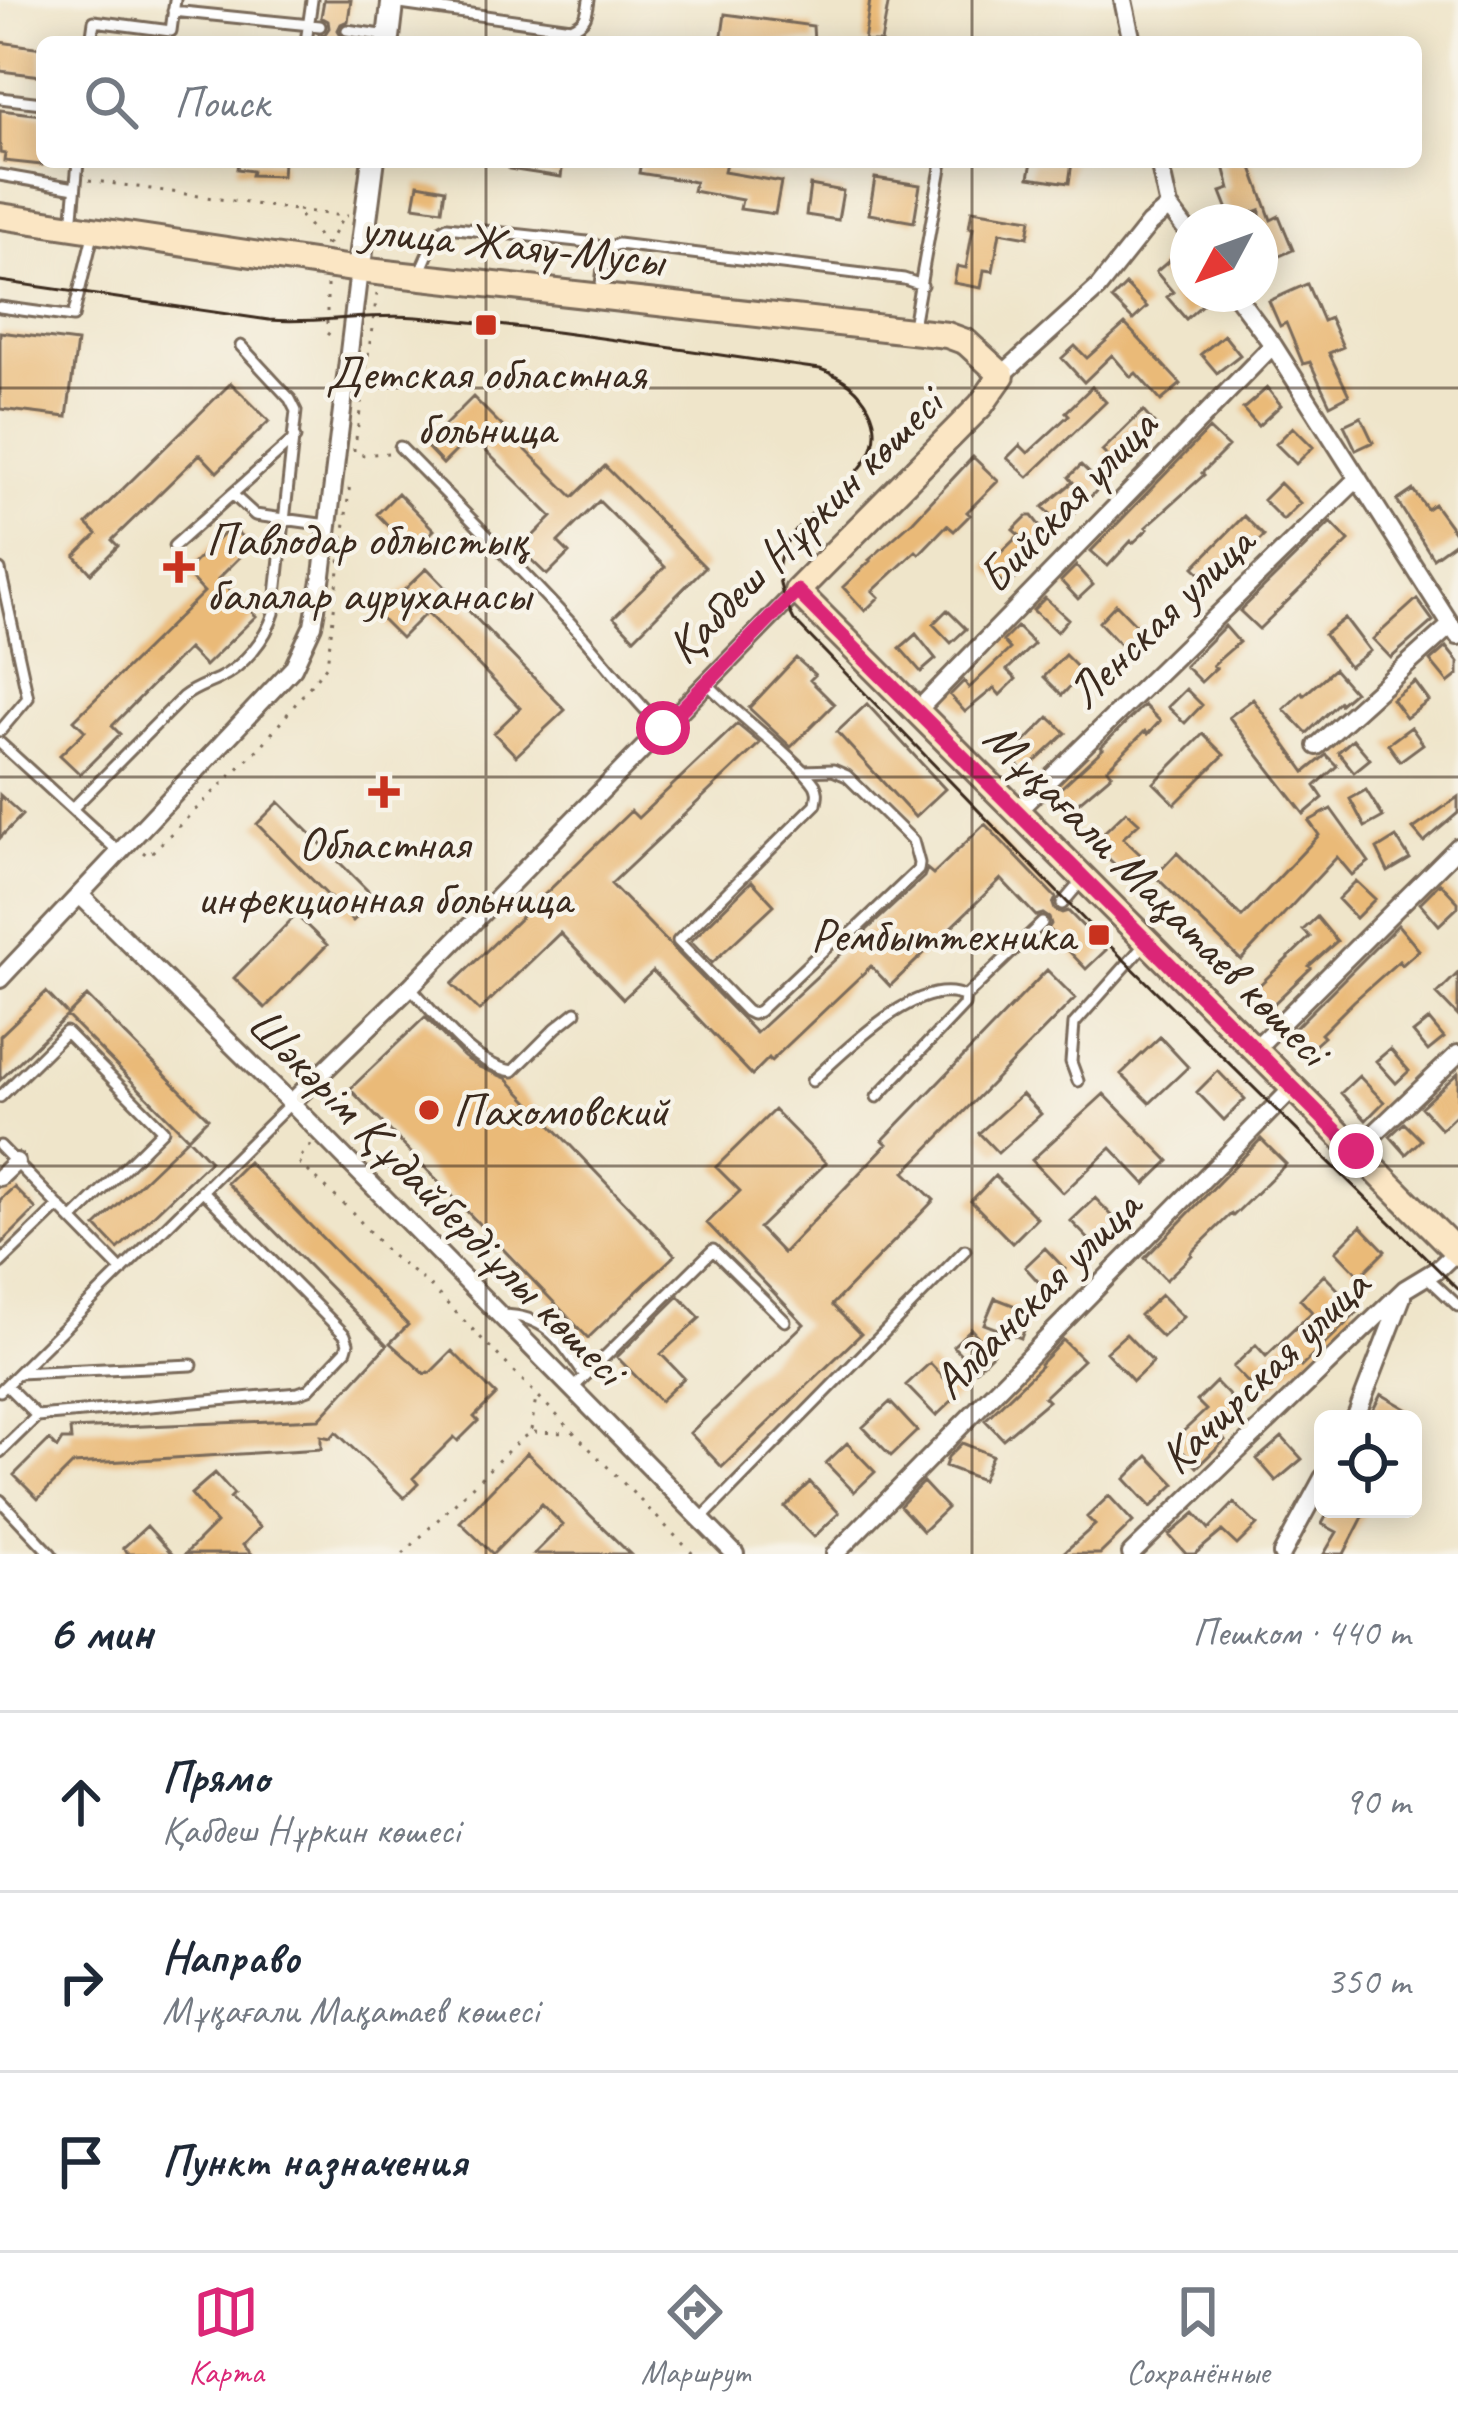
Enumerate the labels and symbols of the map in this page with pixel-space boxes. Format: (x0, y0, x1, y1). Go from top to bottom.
street label: улица Жаяу-Мусы (355, 198, 670, 290)
north arrow (1170, 204, 1278, 312)
marker: Детская областная больница (473, 312, 499, 338)
place label: Детская областная больница (326, 343, 648, 458)
street label: Қабдеш Нұркин көшесі (653, 371, 958, 676)
street label: Бийская улица (964, 394, 1171, 606)
place label: Павлодар облыстық балалар ауруханасы (206, 509, 534, 624)
street label: Ленская улица (1054, 510, 1269, 721)
marker: Павлодар облыстық балалар ауруханасы (163, 551, 195, 583)
route start (636, 701, 690, 755)
street label: Мұқағали Мақатаев көшесі (972, 708, 1346, 1082)
marker: Областная инфекционная больница (368, 776, 400, 808)
place label: Областная инфекционная больница (197, 813, 576, 928)
place label: Рембыттехника (811, 905, 1079, 965)
marker: Рембыттехника (1086, 922, 1112, 948)
street label: Шәкәрім Құдайбердіұлы көшесі (235, 994, 642, 1401)
place label: Пахомовский (453, 1080, 671, 1140)
marker: Пахомовский (416, 1097, 442, 1123)
route end (1329, 1124, 1383, 1178)
street label: Алданская улица (919, 1174, 1156, 1411)
street label: Качирская улица (1146, 1254, 1384, 1486)

